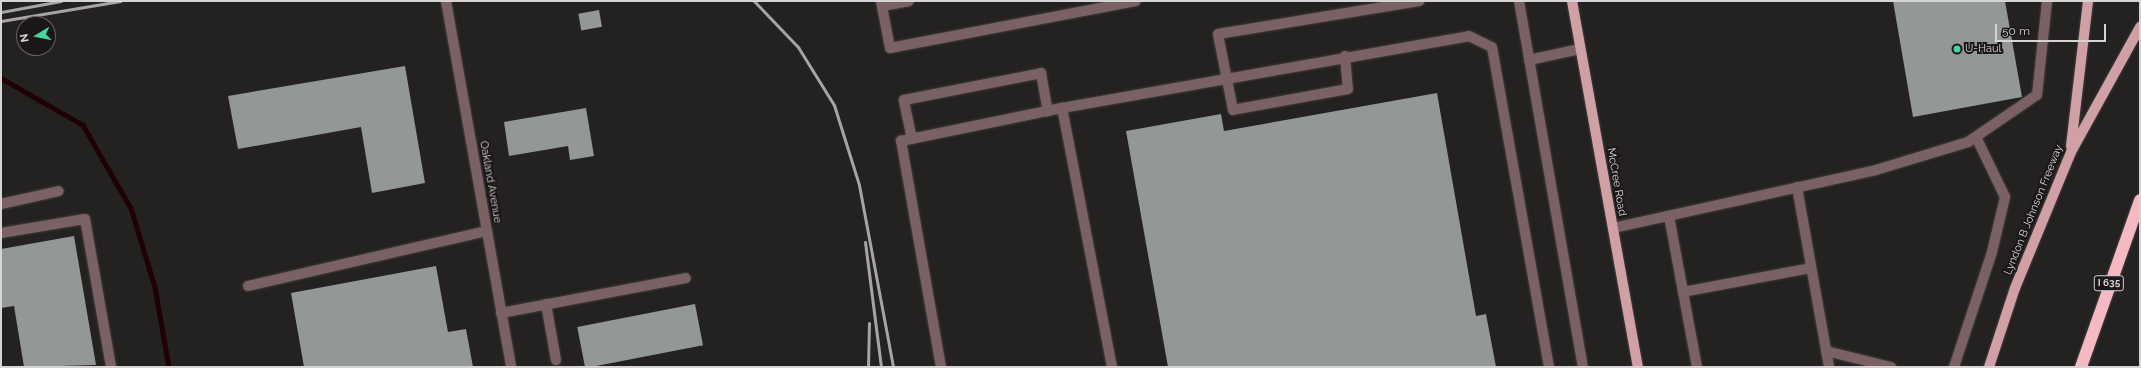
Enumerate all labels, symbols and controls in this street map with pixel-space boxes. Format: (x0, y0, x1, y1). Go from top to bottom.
north arrow (16, 16, 56, 56)
scale bar (1997, 16, 2108, 42)
text: 50 m (2002, 24, 2030, 38)
text: N (18, 33, 32, 43)
place label: U-Haul (1965, 42, 2002, 56)
marker: U-Haul (1952, 44, 1962, 54)
street label: Oakland Avenue (476, 140, 504, 224)
street label: Lyndon B Johnson Freeway (2002, 143, 2066, 277)
street label: McCree Road (1604, 147, 1628, 217)
road number: I 635 (2093, 275, 2125, 291)

